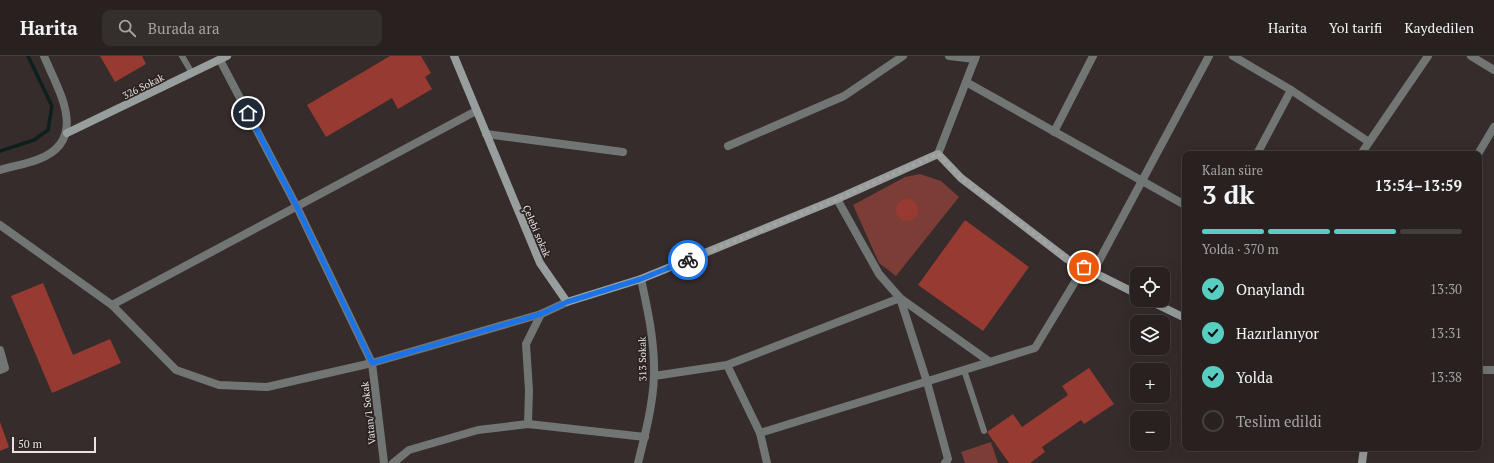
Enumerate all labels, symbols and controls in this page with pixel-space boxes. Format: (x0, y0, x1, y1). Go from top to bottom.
search box (102, 10, 382, 46)
text: Harita (20, 15, 78, 40)
icon: search (116, 17, 138, 39)
text: Burada ara (148, 18, 220, 38)
text: Harita (1268, 18, 1307, 37)
text: Yol tarifi (1329, 18, 1382, 37)
text: Kaydedilen (1404, 18, 1474, 37)
street label: 326 Sokak (120, 70, 167, 102)
pin (231, 96, 265, 130)
icon: home (237, 102, 259, 124)
text: Kalan süre (1202, 161, 1263, 179)
text: 13:54–13:59 (1375, 175, 1462, 195)
text: 3 dk (1202, 177, 1254, 211)
street label: Çelebi sokak (520, 203, 554, 260)
courier (668, 240, 708, 280)
text: Yolda · 370 m (1202, 240, 1279, 258)
icon: bike (677, 249, 699, 271)
pin (1067, 250, 1101, 284)
icon: bag (1073, 256, 1095, 278)
map controls (1130, 267, 1170, 451)
button: locate (1130, 267, 1170, 307)
icon: check (1202, 278, 1224, 300)
text: Onaylandı (1236, 279, 1305, 299)
text: 13:30 (1430, 280, 1462, 298)
button: layers (1130, 315, 1170, 355)
icon: check (1202, 322, 1224, 344)
text: Hazırlanıyor (1236, 323, 1319, 343)
text: 13:31 (1430, 324, 1462, 342)
street label: 313 Sokak (636, 336, 649, 381)
button: + (1130, 363, 1170, 403)
icon: check (1202, 366, 1224, 388)
text: Yolda (1236, 367, 1273, 387)
text: 13:38 (1430, 368, 1462, 386)
street label: Vatan/1 Sokak (358, 380, 379, 445)
button: − (1130, 411, 1170, 451)
text: Teslim edildi (1236, 411, 1322, 431)
scale bar (12, 435, 96, 454)
text: 50 m (18, 437, 42, 451)

